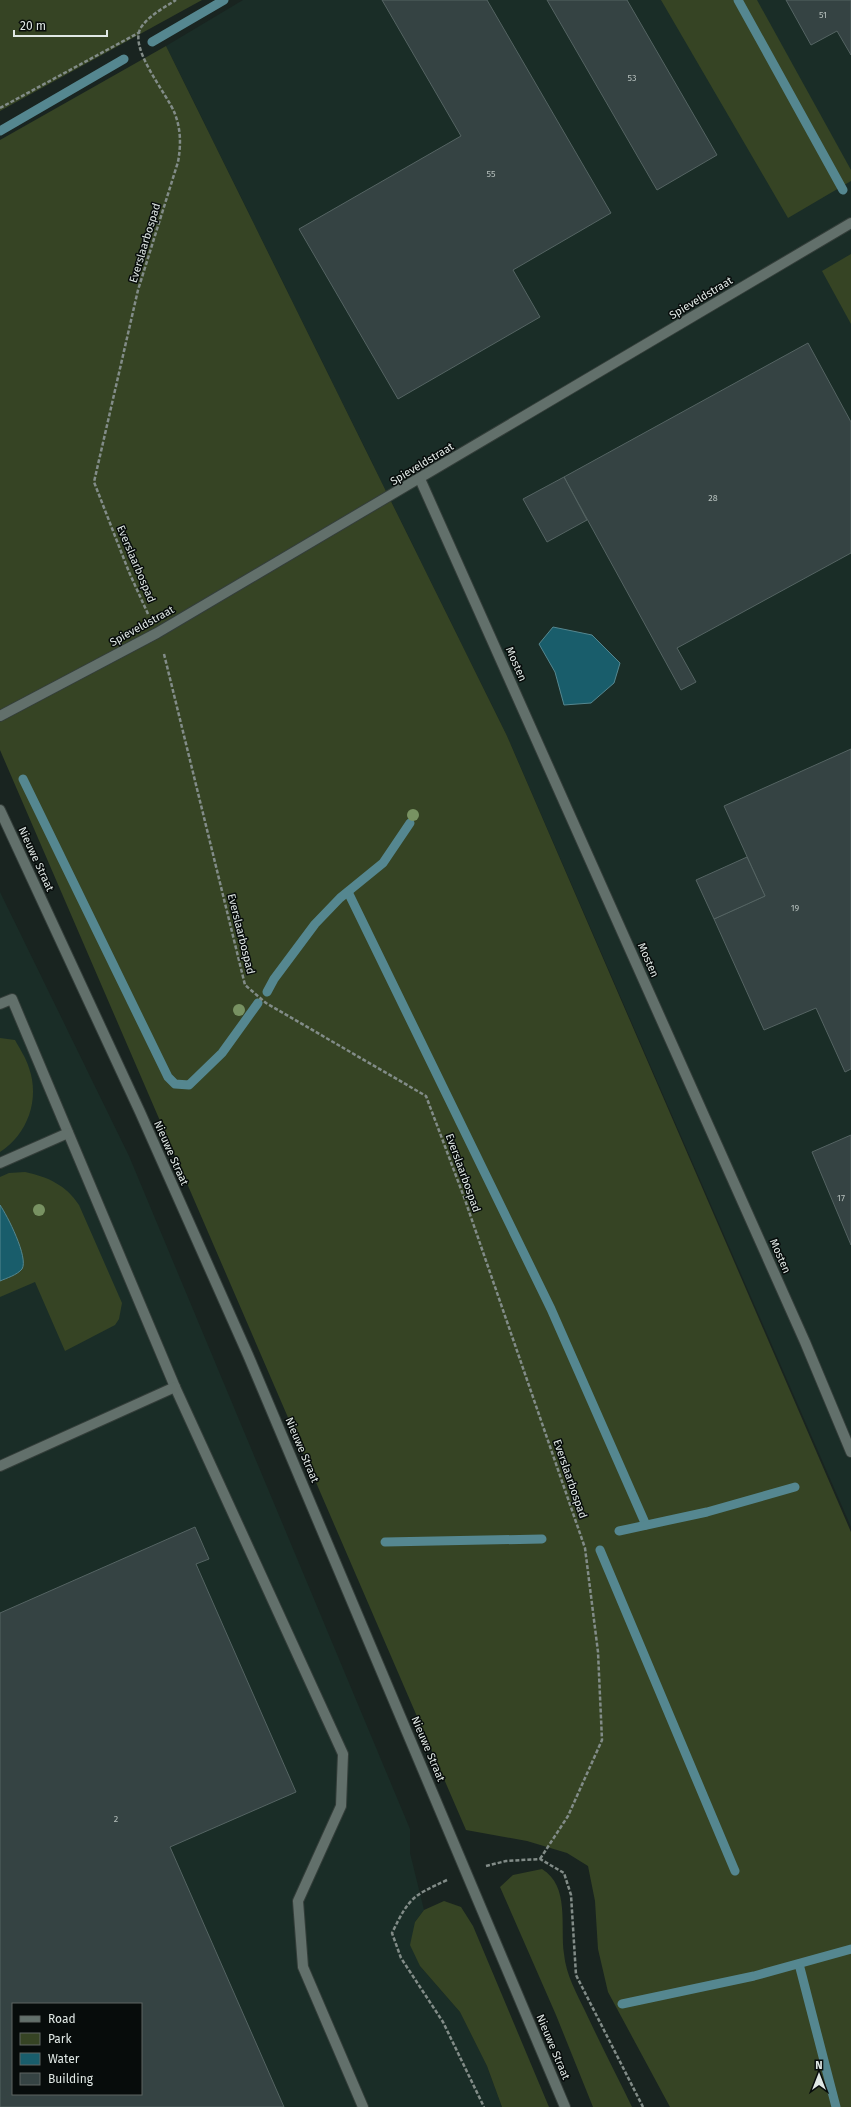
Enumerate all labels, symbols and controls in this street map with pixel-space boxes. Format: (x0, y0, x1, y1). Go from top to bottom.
house number: 51 (819, 10, 827, 20)
scale bar (14, 12, 107, 38)
text: 20 m (20, 19, 46, 33)
house number: 53 (628, 73, 636, 83)
house number: 55 (487, 169, 496, 179)
street label: Everslaarbospad (127, 202, 163, 284)
street label: Spieveldstraat (667, 274, 735, 322)
street label: Spieveldstraat (388, 440, 456, 488)
house number: 28 (708, 493, 718, 503)
street label: Everslaarbospad (114, 523, 158, 605)
street label: Spieveldstraat (108, 603, 176, 649)
street label: Mosten (503, 645, 529, 683)
street label: Nieuwe Straat (15, 825, 57, 893)
street label: Everslaarbospad (225, 892, 257, 976)
house number: 19 (791, 903, 800, 913)
street label: Mosten (635, 941, 661, 979)
street label: Nieuwe Straat (151, 1119, 191, 1187)
street label: Everslaarbospad (443, 1132, 483, 1214)
house number: 17 (837, 1193, 845, 1203)
street label: Mosten (767, 1237, 793, 1275)
street label: Nieuwe Straat (282, 1415, 322, 1485)
street label: Everslaarbospad (550, 1438, 590, 1520)
street label: Nieuwe Straat (408, 1714, 448, 1784)
house number: 2 (114, 1814, 118, 1824)
legend (12, 2003, 142, 2095)
text: Road (48, 2012, 76, 2026)
street label: Nieuwe Straat (533, 2012, 573, 2082)
text: Park (48, 2032, 72, 2046)
text: Water (48, 2052, 80, 2066)
north arrow (799, 2055, 839, 2095)
text: N (815, 2059, 823, 2072)
text: Building (48, 2072, 94, 2086)

